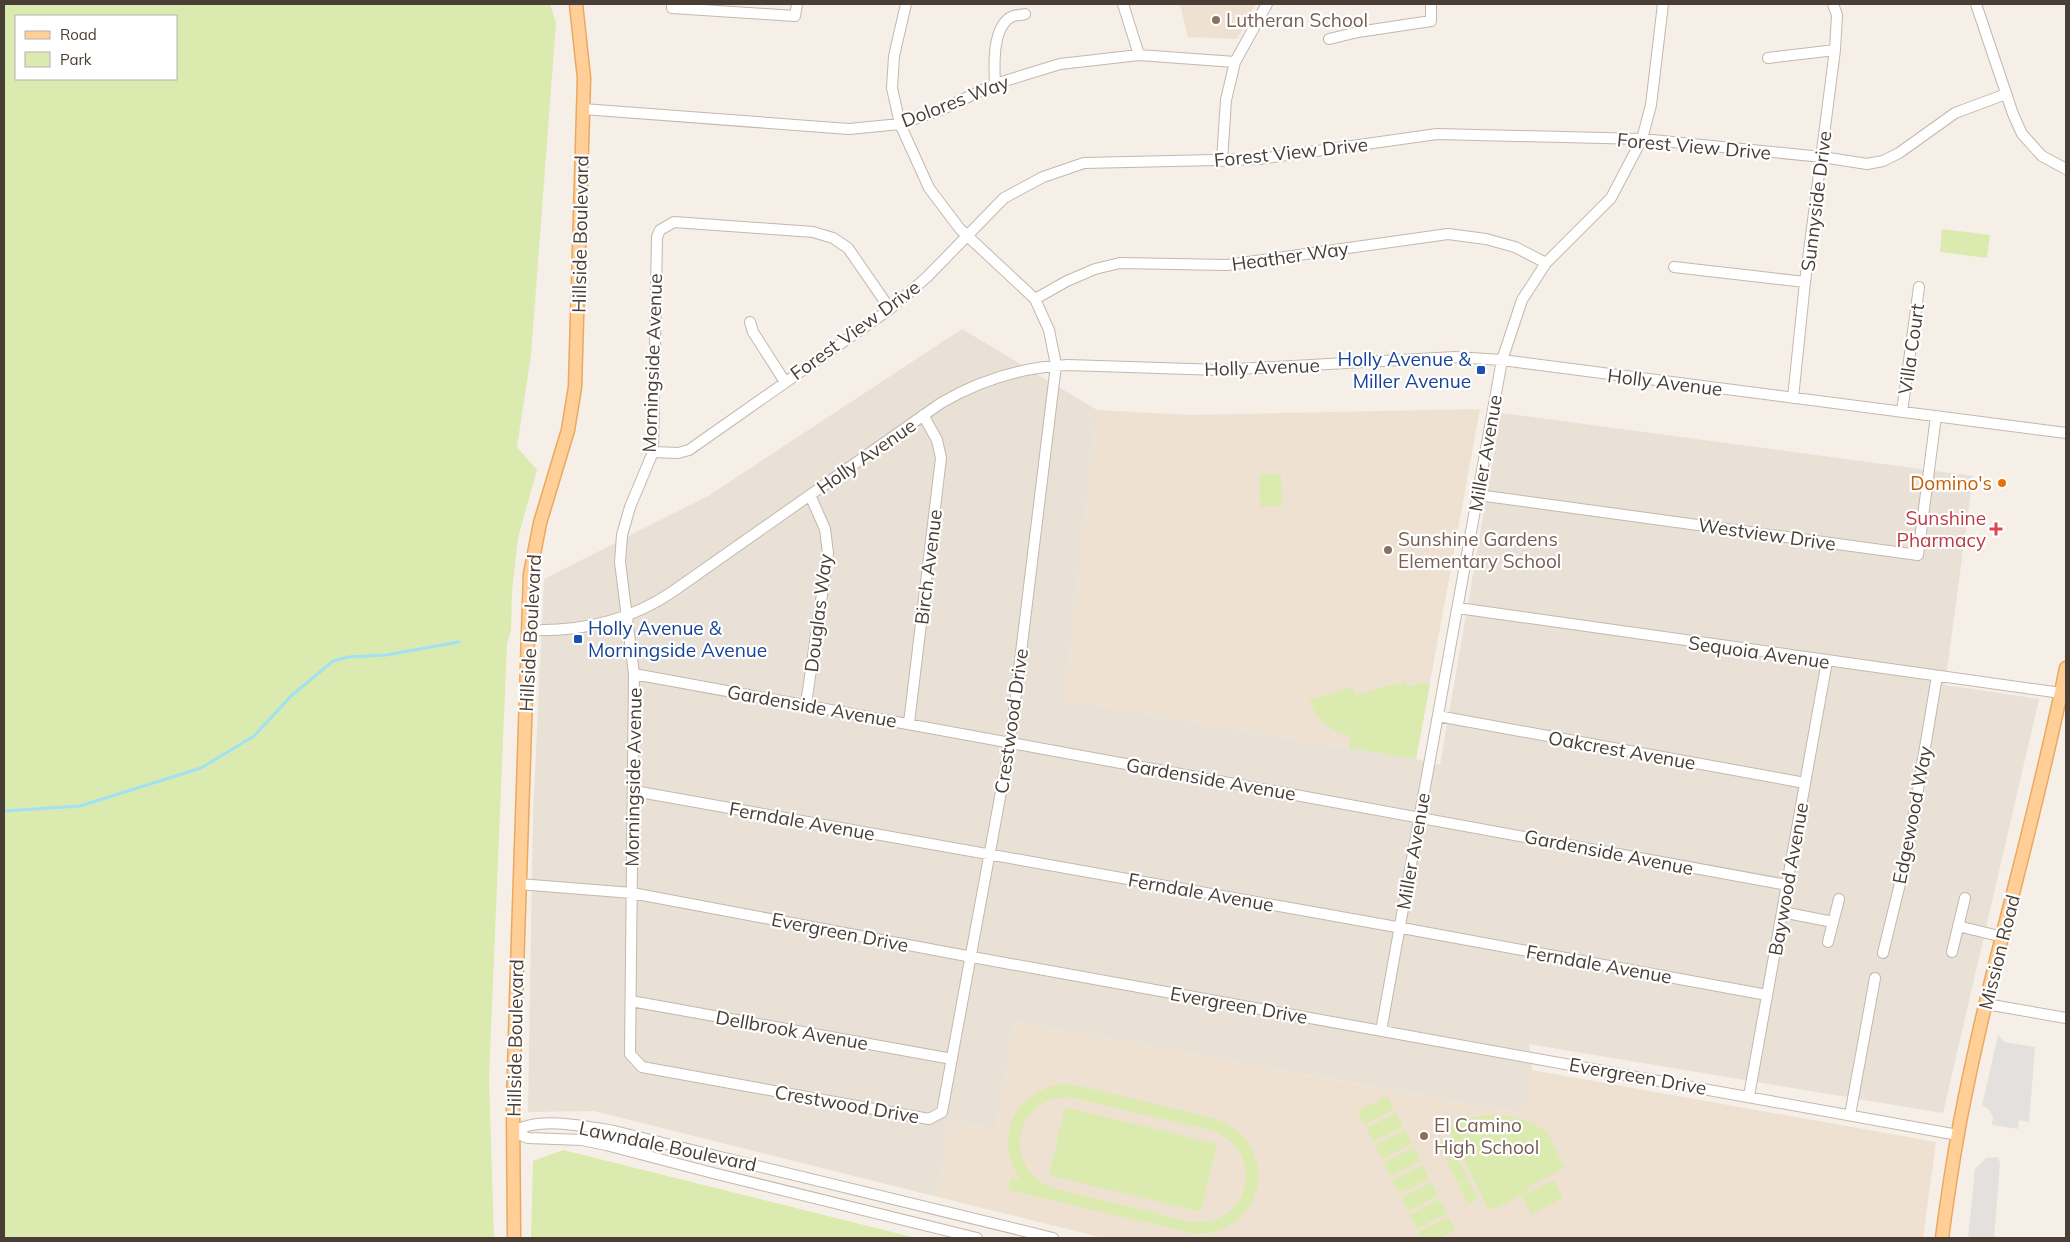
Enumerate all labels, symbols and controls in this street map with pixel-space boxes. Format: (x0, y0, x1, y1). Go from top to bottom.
place label: Lutheran School (1226, 8, 1368, 32)
marker: Lutheran School (1210, 14, 1222, 26)
legend (15, 15, 178, 80)
text: Road (60, 25, 97, 44)
text: Park (60, 50, 92, 69)
street label: Dolores Way (898, 69, 1012, 133)
street label: Forest View Drive (1616, 127, 1772, 165)
street label: Sunnyside Drive (1795, 129, 1837, 273)
street label: Forest View Drive (1213, 132, 1369, 172)
street label: Hillside Boulevard (567, 155, 593, 313)
street label: Heather Way (1230, 236, 1350, 276)
street label: Morningside Avenue (637, 273, 667, 453)
street label: Forest View Drive (785, 275, 925, 385)
street label: Villa Court (1893, 302, 1929, 396)
place label: Holly Avenue & Miller Avenue (1338, 347, 1472, 393)
street label: Holly Avenue (1204, 353, 1320, 381)
street label: Holly Avenue (1606, 363, 1724, 401)
marker: Holly Avenue & Miller Avenue (1475, 364, 1487, 376)
street label: Miller Avenue (1463, 393, 1507, 513)
street label: Holly Avenue (812, 413, 920, 499)
place label: Domino's (1910, 471, 1992, 495)
marker: Domino's (1996, 477, 2008, 489)
place label: Sunshine Pharmacy (1897, 506, 1986, 552)
street label: Birch Avenue (909, 508, 947, 626)
street label: Westview Drive (1697, 512, 1837, 556)
marker: Sunshine Pharmacy (1990, 523, 2002, 535)
place label: Sunshine Gardens Elementary School (1398, 527, 1561, 573)
marker: Sunshine Gardens Elementary School (1382, 544, 1394, 556)
street label: Douglas Way (799, 552, 837, 674)
street label: Hillside Boulevard (514, 554, 546, 712)
place label: Holly Avenue & Morningside Avenue (588, 616, 767, 662)
street label: Sequoia Avenue (1687, 630, 1831, 674)
marker: Holly Avenue & Morningside Avenue (572, 633, 584, 645)
street label: Crestwood Drive (989, 647, 1033, 795)
street label: Gardenside Avenue (725, 679, 899, 733)
street label: Morningside Avenue (619, 687, 647, 867)
street label: Oakcrest Avenue (1546, 725, 1698, 775)
street label: Edgewood Way (1887, 744, 1937, 886)
street label: Gardenside Avenue (1124, 752, 1298, 806)
street label: Miller Avenue (1391, 791, 1435, 911)
street label: Ferndale Avenue (727, 796, 877, 846)
street label: Baywood Avenue (1763, 801, 1813, 957)
street label: Gardenside Avenue (1522, 824, 1696, 880)
street label: Ferndale Avenue (1126, 867, 1276, 917)
street label: Mission Road (1973, 892, 2025, 1012)
street label: Evergreen Drive (770, 907, 910, 957)
street label: Ferndale Avenue (1524, 939, 1674, 989)
street label: Hillside Boulevard (502, 959, 528, 1117)
street label: Evergreen Drive (1168, 981, 1310, 1029)
street label: Dellbrook Avenue (714, 1005, 870, 1055)
street label: Evergreen Drive (1567, 1052, 1709, 1100)
street label: Crestwood Drive (773, 1079, 921, 1129)
place label: El Camino High School (1434, 1113, 1539, 1159)
street label: Lawndale Boulevard (577, 1115, 759, 1177)
marker: El Camino High School (1418, 1130, 1430, 1142)

